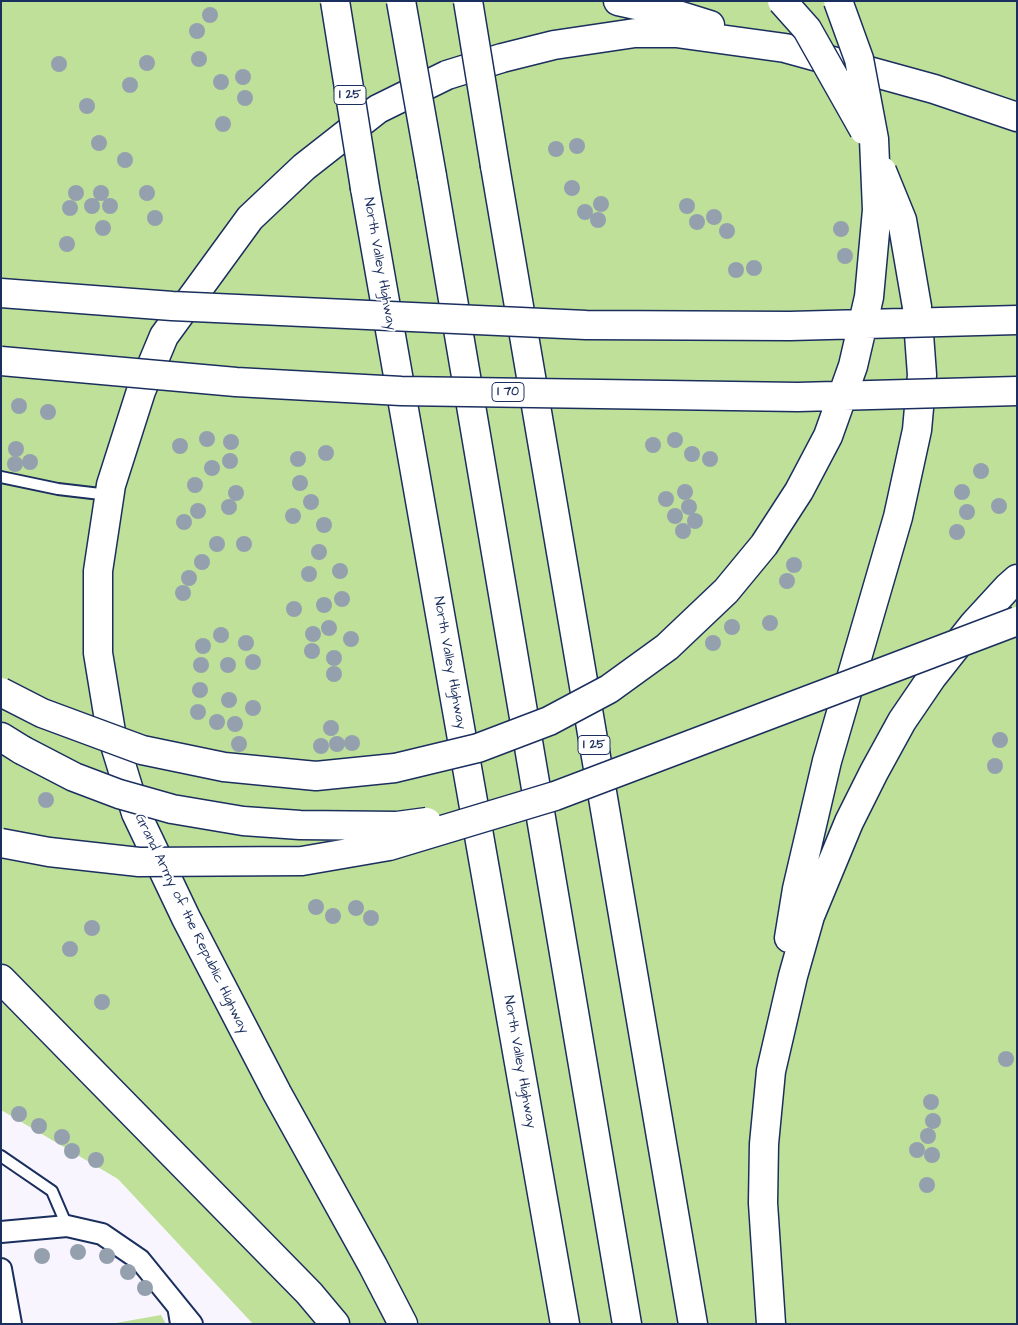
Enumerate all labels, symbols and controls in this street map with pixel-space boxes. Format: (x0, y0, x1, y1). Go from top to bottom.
road number: I 25 (334, 86, 366, 104)
street label: North Valley Highway (359, 196, 399, 332)
road number: I 70 (492, 382, 524, 402)
street label: North Valley Highway (429, 595, 469, 731)
road number: I 25 (578, 736, 610, 754)
street label: Grand Army of the Republic Highway (130, 811, 252, 1037)
street label: North Valley Highway (499, 994, 539, 1130)

